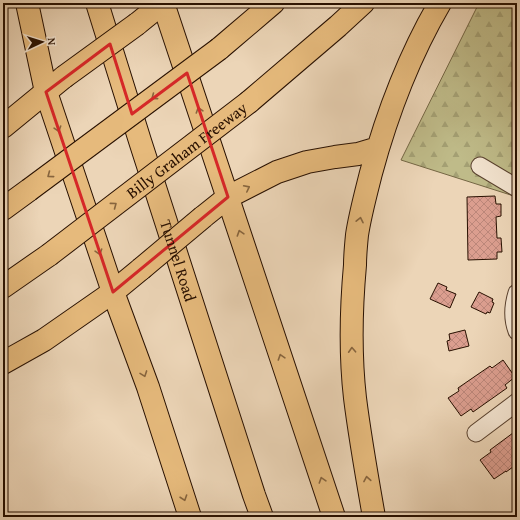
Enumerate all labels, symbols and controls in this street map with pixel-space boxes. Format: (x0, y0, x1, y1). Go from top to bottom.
north arrow (22, 22, 62, 62)
text: N (44, 37, 60, 46)
one-way arrow (152, 92, 159, 99)
street label: Billy Graham Freeway (121, 96, 252, 204)
one-way arrow (195, 107, 204, 114)
one-way arrow (54, 125, 62, 132)
one-way arrow (47, 170, 54, 177)
one-way arrow (243, 185, 251, 192)
one-way arrow (109, 203, 116, 210)
street label: Tunnel Road (154, 216, 203, 305)
one-way arrow (356, 217, 364, 223)
one-way arrow (236, 230, 245, 237)
one-way arrow (95, 248, 103, 255)
one-way arrow (348, 347, 357, 353)
one-way arrow (277, 353, 286, 360)
one-way arrow (139, 371, 147, 378)
one-way arrow (363, 475, 372, 482)
one-way arrow (318, 477, 327, 484)
one-way arrow (179, 494, 187, 501)

